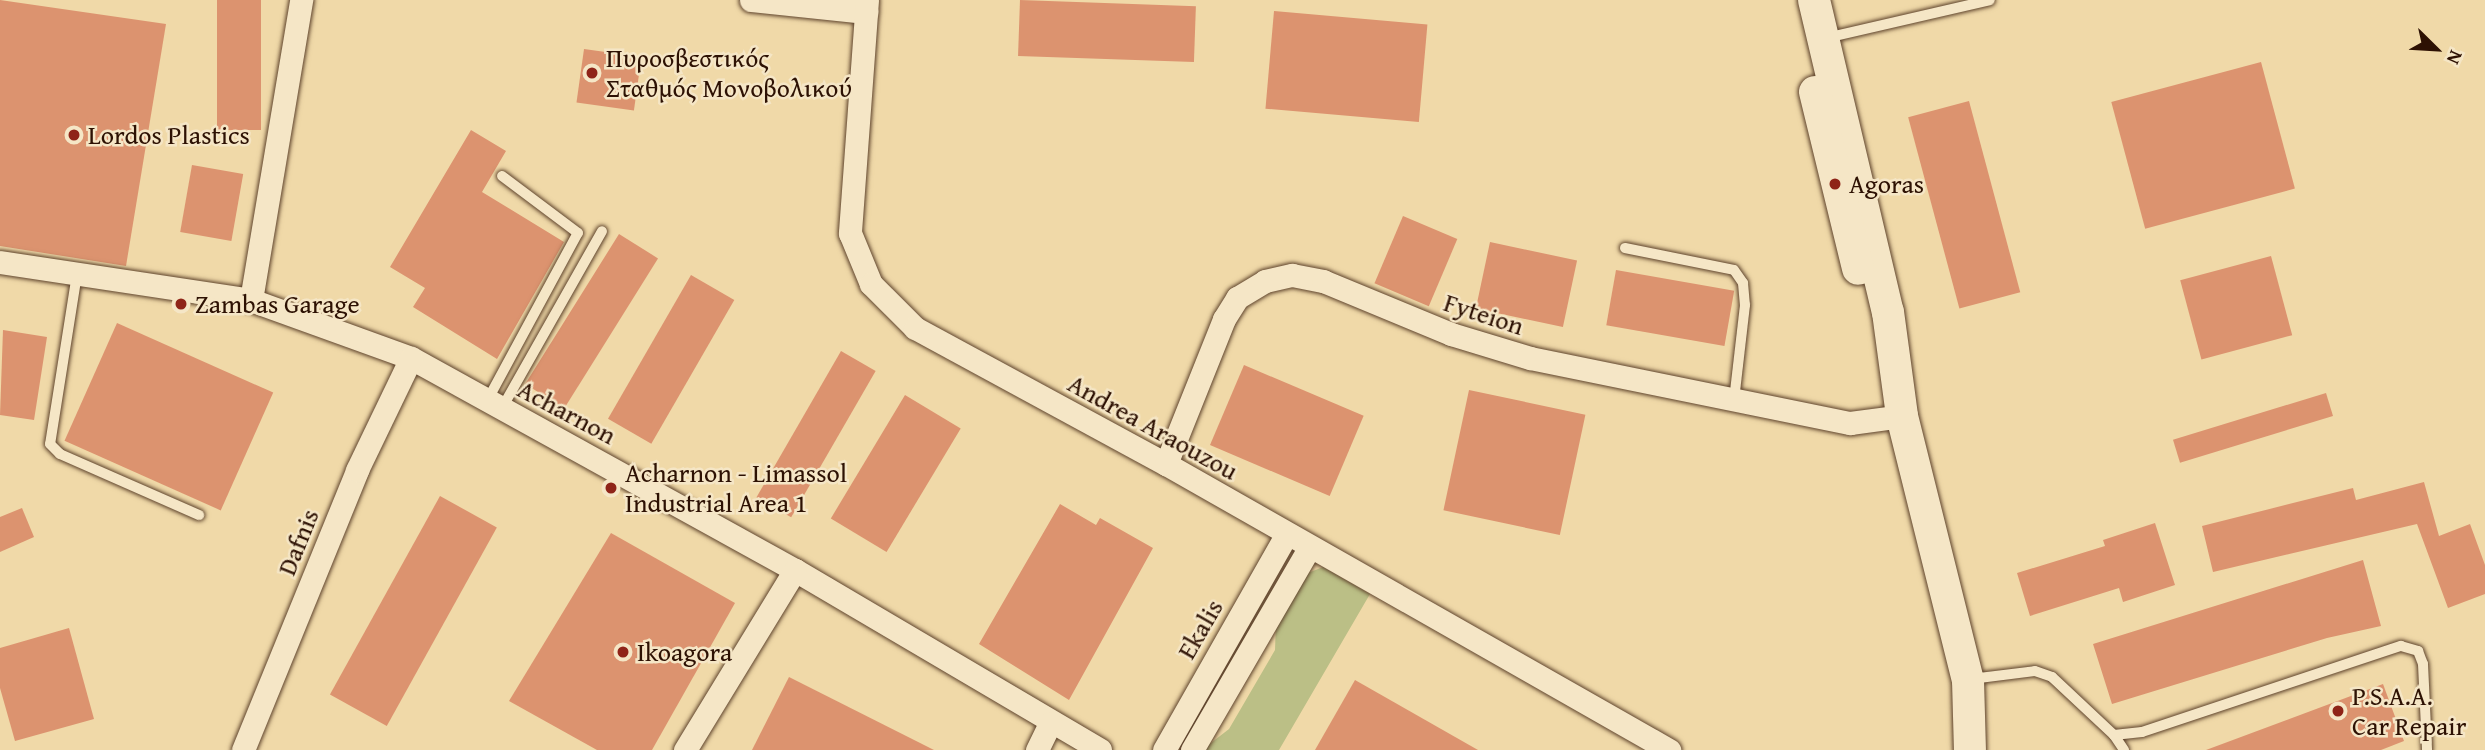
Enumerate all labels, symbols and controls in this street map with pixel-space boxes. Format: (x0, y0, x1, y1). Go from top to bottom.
north arrow (2401, 14, 2471, 84)
place label: Πυροσβεστικός Σταθμός Μονοβολικού (606, 42, 852, 104)
text: N (2440, 46, 2471, 69)
marker: Πυροσβεστικός Σταθμός Μονοβολικού (584, 65, 600, 81)
place label: Lordos Plastics (88, 119, 250, 151)
marker: Lordos Plastics (66, 127, 82, 143)
place label: Agoras (1849, 168, 1924, 200)
marker: Agoras (1827, 176, 1843, 192)
street label: Fyteion (1440, 286, 1528, 342)
place label: Zambas Garage (195, 288, 360, 320)
marker: Zambas Garage (173, 296, 189, 312)
street label: Andrea Araouzou (1063, 367, 1243, 487)
street label: Acharnon (512, 373, 622, 451)
place label: Acharnon - Limassol Industrial Area 1 (625, 457, 847, 518)
marker: Acharnon - Limassol Industrial Area 1 (603, 480, 619, 496)
street label: Dafnis (271, 504, 325, 580)
street label: Ekalis (1171, 594, 1229, 664)
place label: Ikoagora (637, 636, 732, 668)
marker: Ikoagora (615, 644, 631, 660)
place label: P.S.A.A. Car Repair (2352, 680, 2466, 742)
marker: P.S.A.A. Car Repair (2330, 703, 2346, 719)

